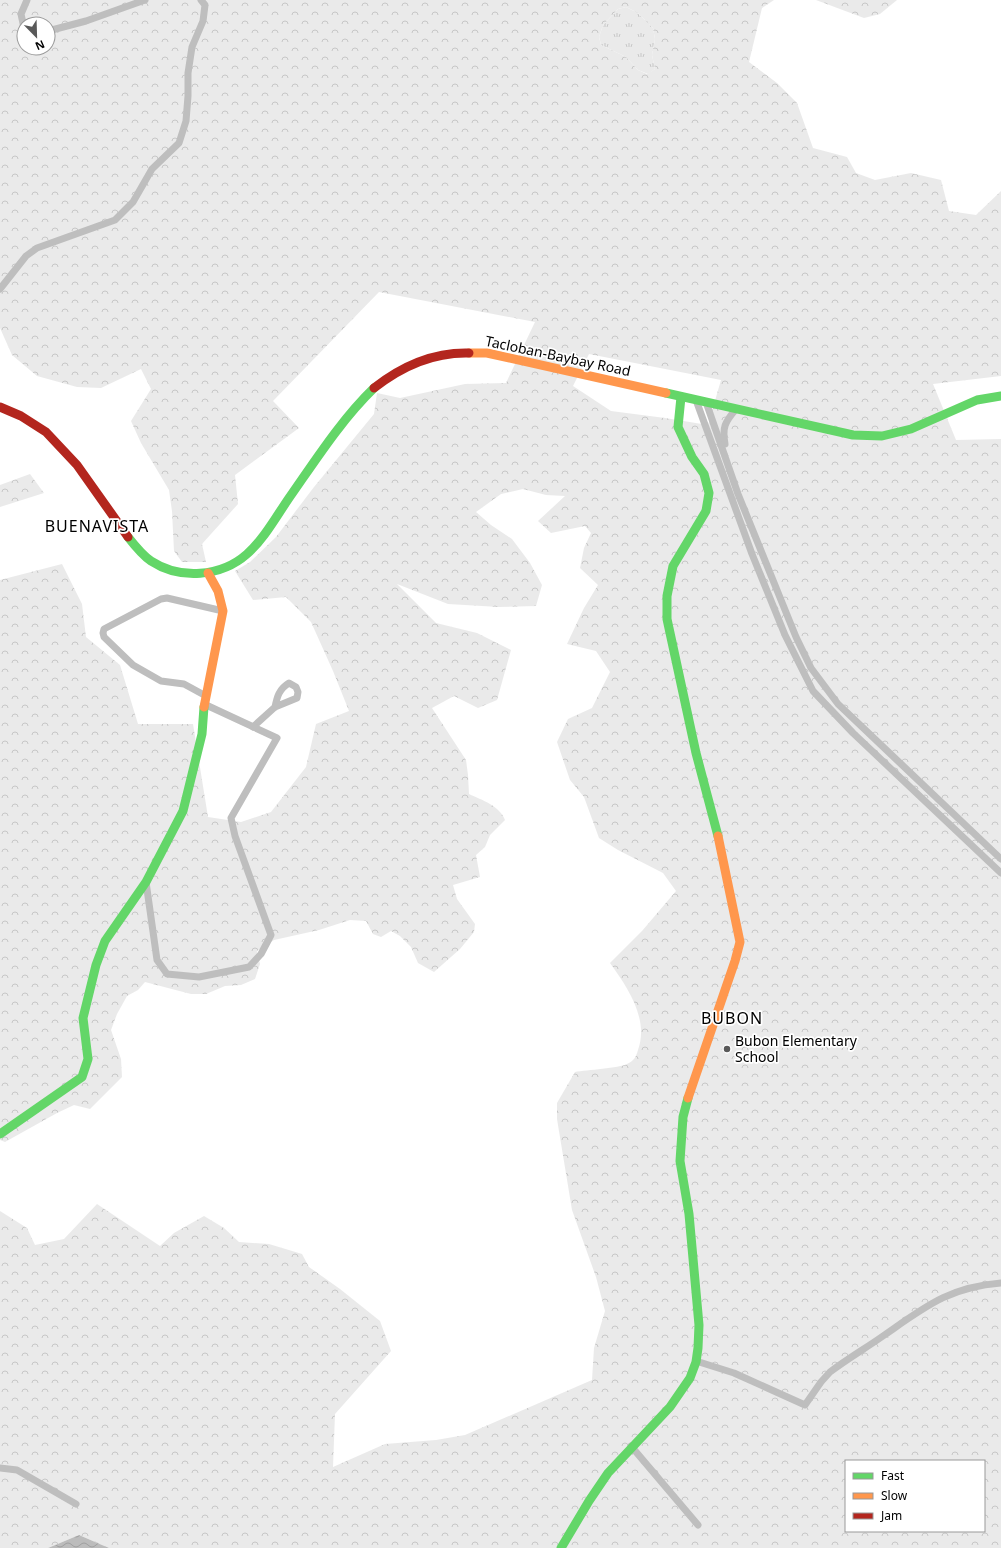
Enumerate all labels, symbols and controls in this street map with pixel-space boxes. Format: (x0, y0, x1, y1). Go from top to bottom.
north arrow (16, 16, 56, 56)
text: N (33, 37, 47, 54)
street label: Tacloban-Baybay Road (484, 331, 632, 380)
district label: BUENAVISTA (45, 515, 149, 537)
district label: BUBON (701, 1007, 763, 1029)
place label: Bubon Elementary School (735, 1031, 858, 1066)
marker: Bubon Elementary School (722, 1044, 732, 1054)
legend (845, 1460, 985, 1532)
text: Fast (881, 1467, 905, 1484)
text: Slow (881, 1487, 908, 1504)
text: Jam (880, 1507, 902, 1524)

